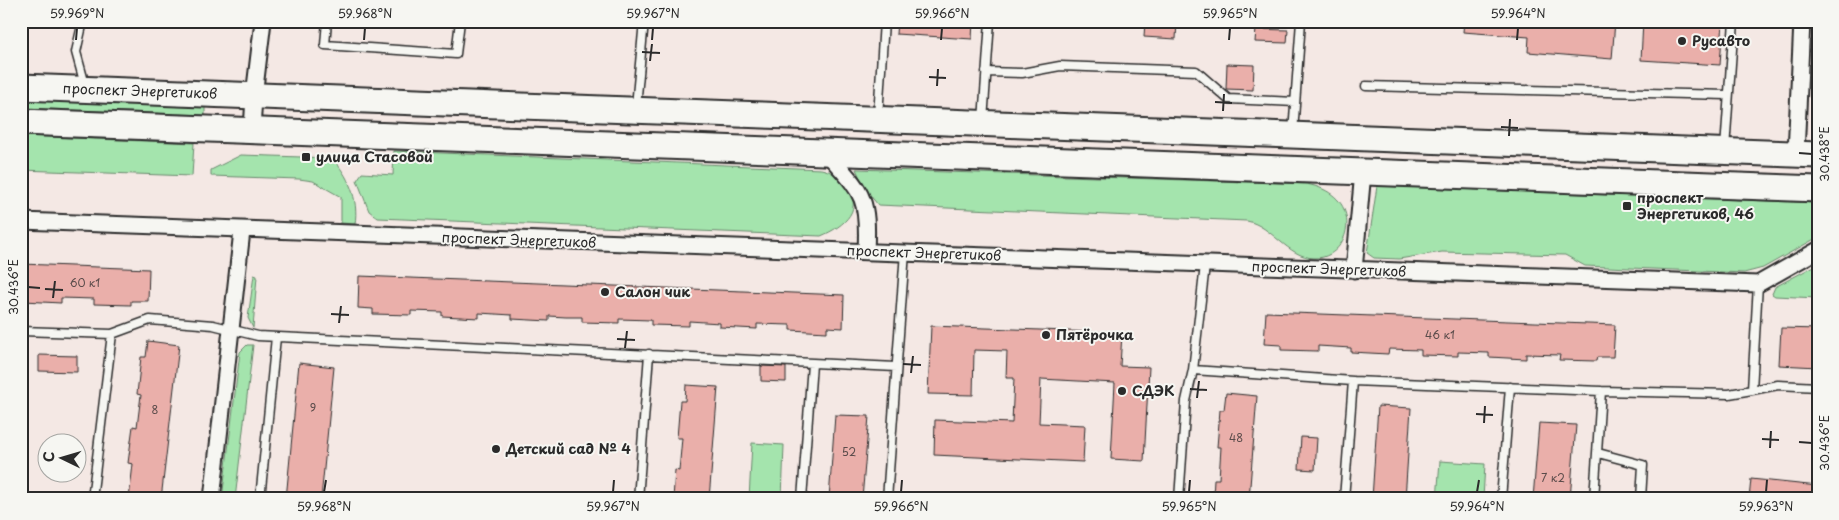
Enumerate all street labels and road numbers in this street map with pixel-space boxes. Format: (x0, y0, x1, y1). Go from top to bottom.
street label: проспект Энергетиков (62, 77, 218, 104)
street label: проспект Энергетиков (441, 226, 597, 253)
street label: проспект Энергетиков (846, 239, 1002, 266)
street label: проспект Энергетиков (1251, 255, 1407, 282)

